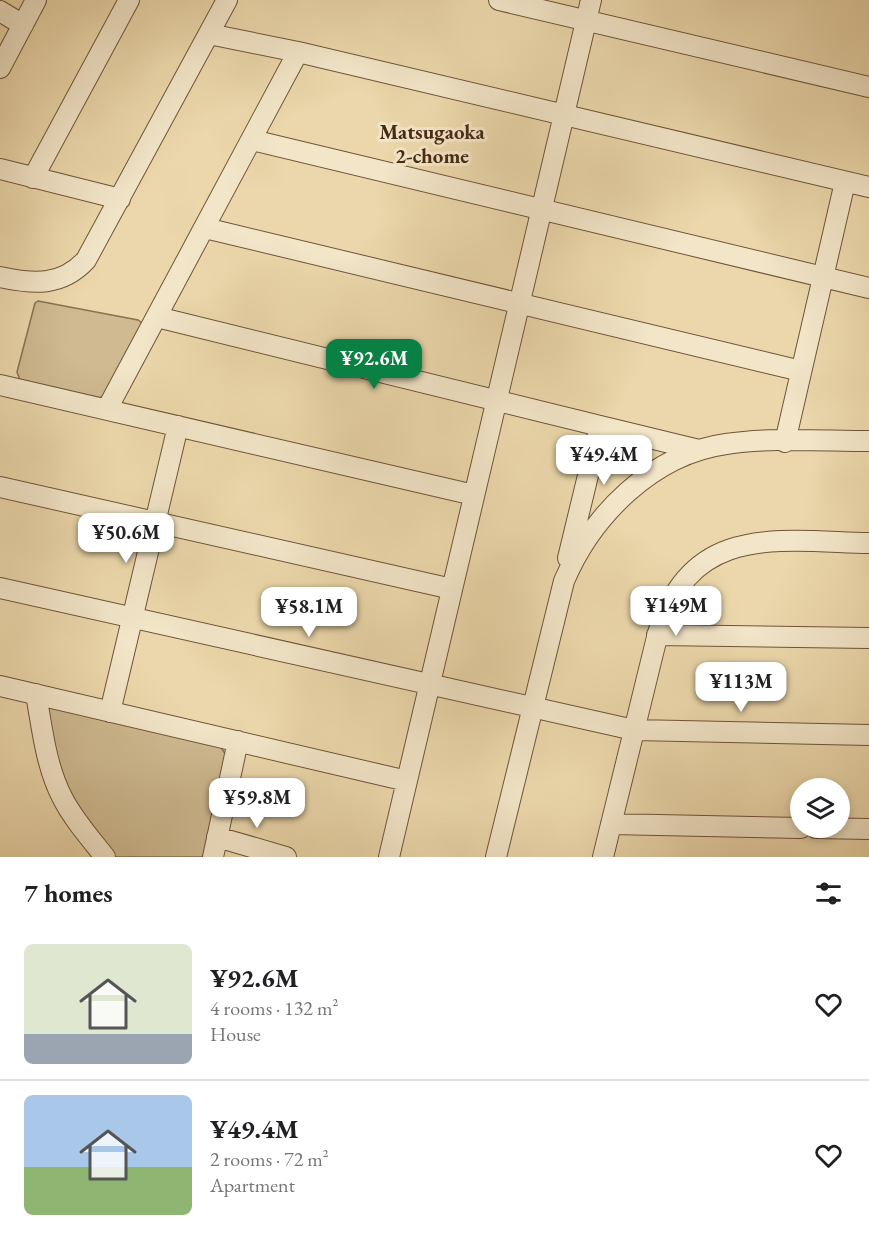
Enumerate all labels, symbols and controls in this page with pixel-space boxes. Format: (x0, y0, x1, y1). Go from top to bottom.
district label: Matsugaoka 2-chome (379, 118, 486, 169)
pin: ¥92.6M (325, 339, 423, 390)
text: ¥92.6M (340, 345, 408, 371)
pin: ¥49.4M (555, 435, 653, 486)
text: ¥49.4M (570, 441, 638, 467)
pin: ¥50.6M (77, 513, 175, 564)
text: ¥50.6M (92, 519, 160, 545)
pin: ¥149M (634, 586, 718, 637)
pin: ¥58.1M (260, 587, 358, 638)
text: ¥149M (644, 592, 708, 618)
text: ¥58.1M (275, 593, 343, 619)
pin: ¥113M (699, 662, 783, 713)
text: ¥113M (709, 668, 773, 694)
pin: ¥59.8M (208, 778, 306, 829)
map controls (790, 778, 850, 838)
button: layers (790, 778, 850, 838)
text: ¥59.8M (223, 784, 291, 810)
text: 7 homes (24, 876, 113, 910)
icon: filters (812, 877, 845, 910)
text: ¥92.6M (210, 961, 299, 995)
icon: home (72, 968, 144, 1040)
icon: heart (812, 988, 845, 1021)
text: 4 rooms · 132 m² (210, 995, 338, 1021)
text: House (210, 1021, 261, 1047)
text: ¥49.4M (210, 1112, 299, 1146)
icon: home (72, 1119, 144, 1191)
icon: heart (812, 1139, 845, 1172)
text: 2 rooms · 72 m² (210, 1146, 329, 1172)
text: Apartment (210, 1172, 295, 1198)

